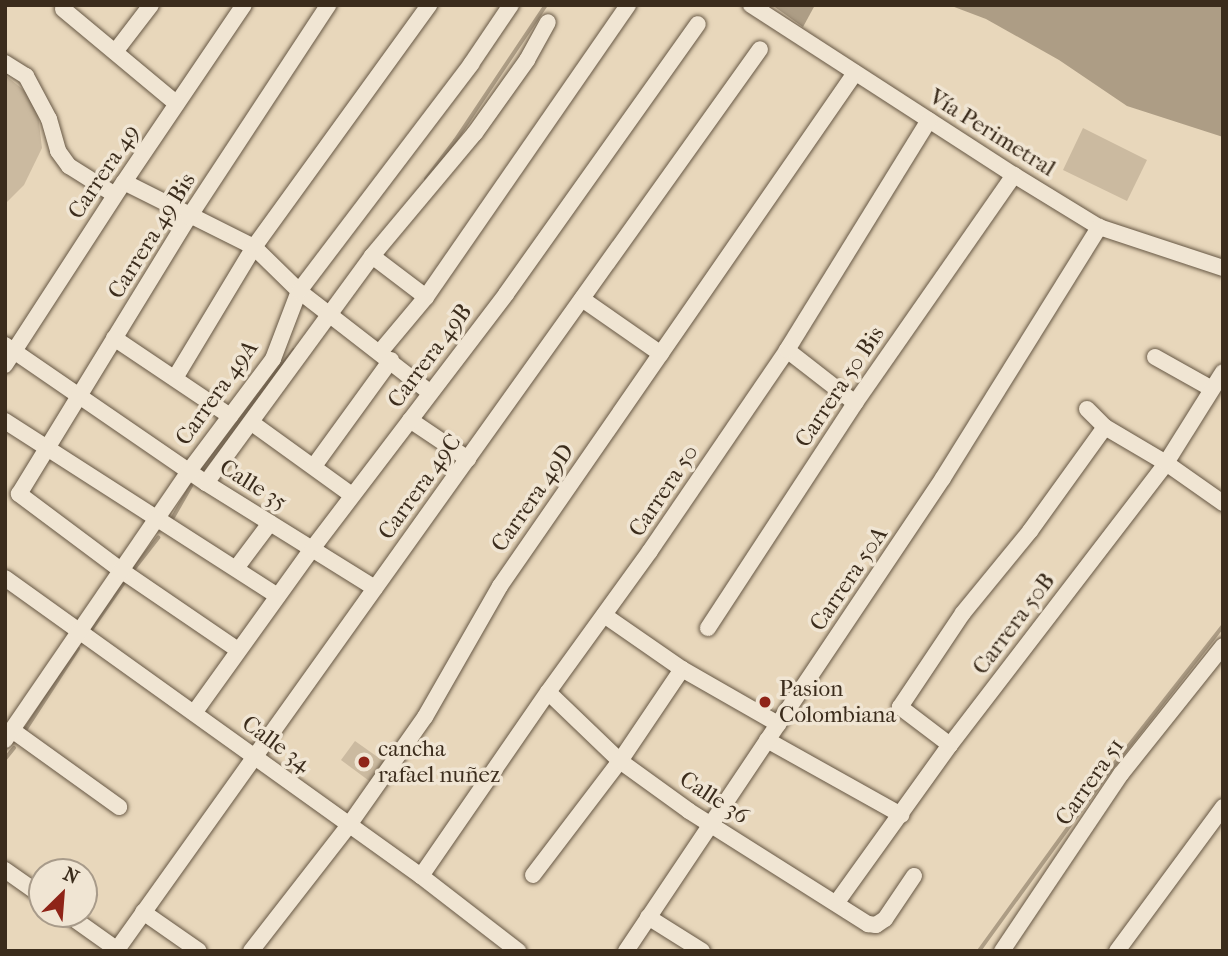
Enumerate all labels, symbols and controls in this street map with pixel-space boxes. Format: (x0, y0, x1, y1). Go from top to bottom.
street label: Vía Perimetral (924, 83, 1060, 183)
street label: Carrera 49 (62, 120, 146, 224)
street label: Carrera 49 Bis (102, 168, 202, 304)
street label: Carrera 49B (382, 299, 478, 413)
street label: Carrera 50 Bis (789, 321, 891, 453)
street label: Carrera 49A (170, 335, 264, 451)
street label: Carrera 49C (373, 429, 467, 545)
street label: Carrera 49D (486, 439, 580, 557)
street label: Carrera 50 (623, 440, 705, 542)
street label: Calle 35 (214, 454, 292, 516)
street label: Carrera 50A (804, 522, 894, 636)
street label: Carrera 50B (967, 568, 1061, 680)
place label: Pasion Colombiana (779, 675, 896, 729)
marker: Pasion Colombiana (757, 694, 773, 710)
street label: Calle 34 (236, 710, 316, 778)
street label: Carrera 51 (1050, 733, 1130, 831)
place label: cancha rafael nuñez (378, 735, 500, 789)
marker: cancha rafael nuñez (356, 754, 372, 770)
street label: Calle 36 (674, 765, 754, 831)
north arrow (28, 858, 98, 928)
text: N (60, 863, 82, 889)

